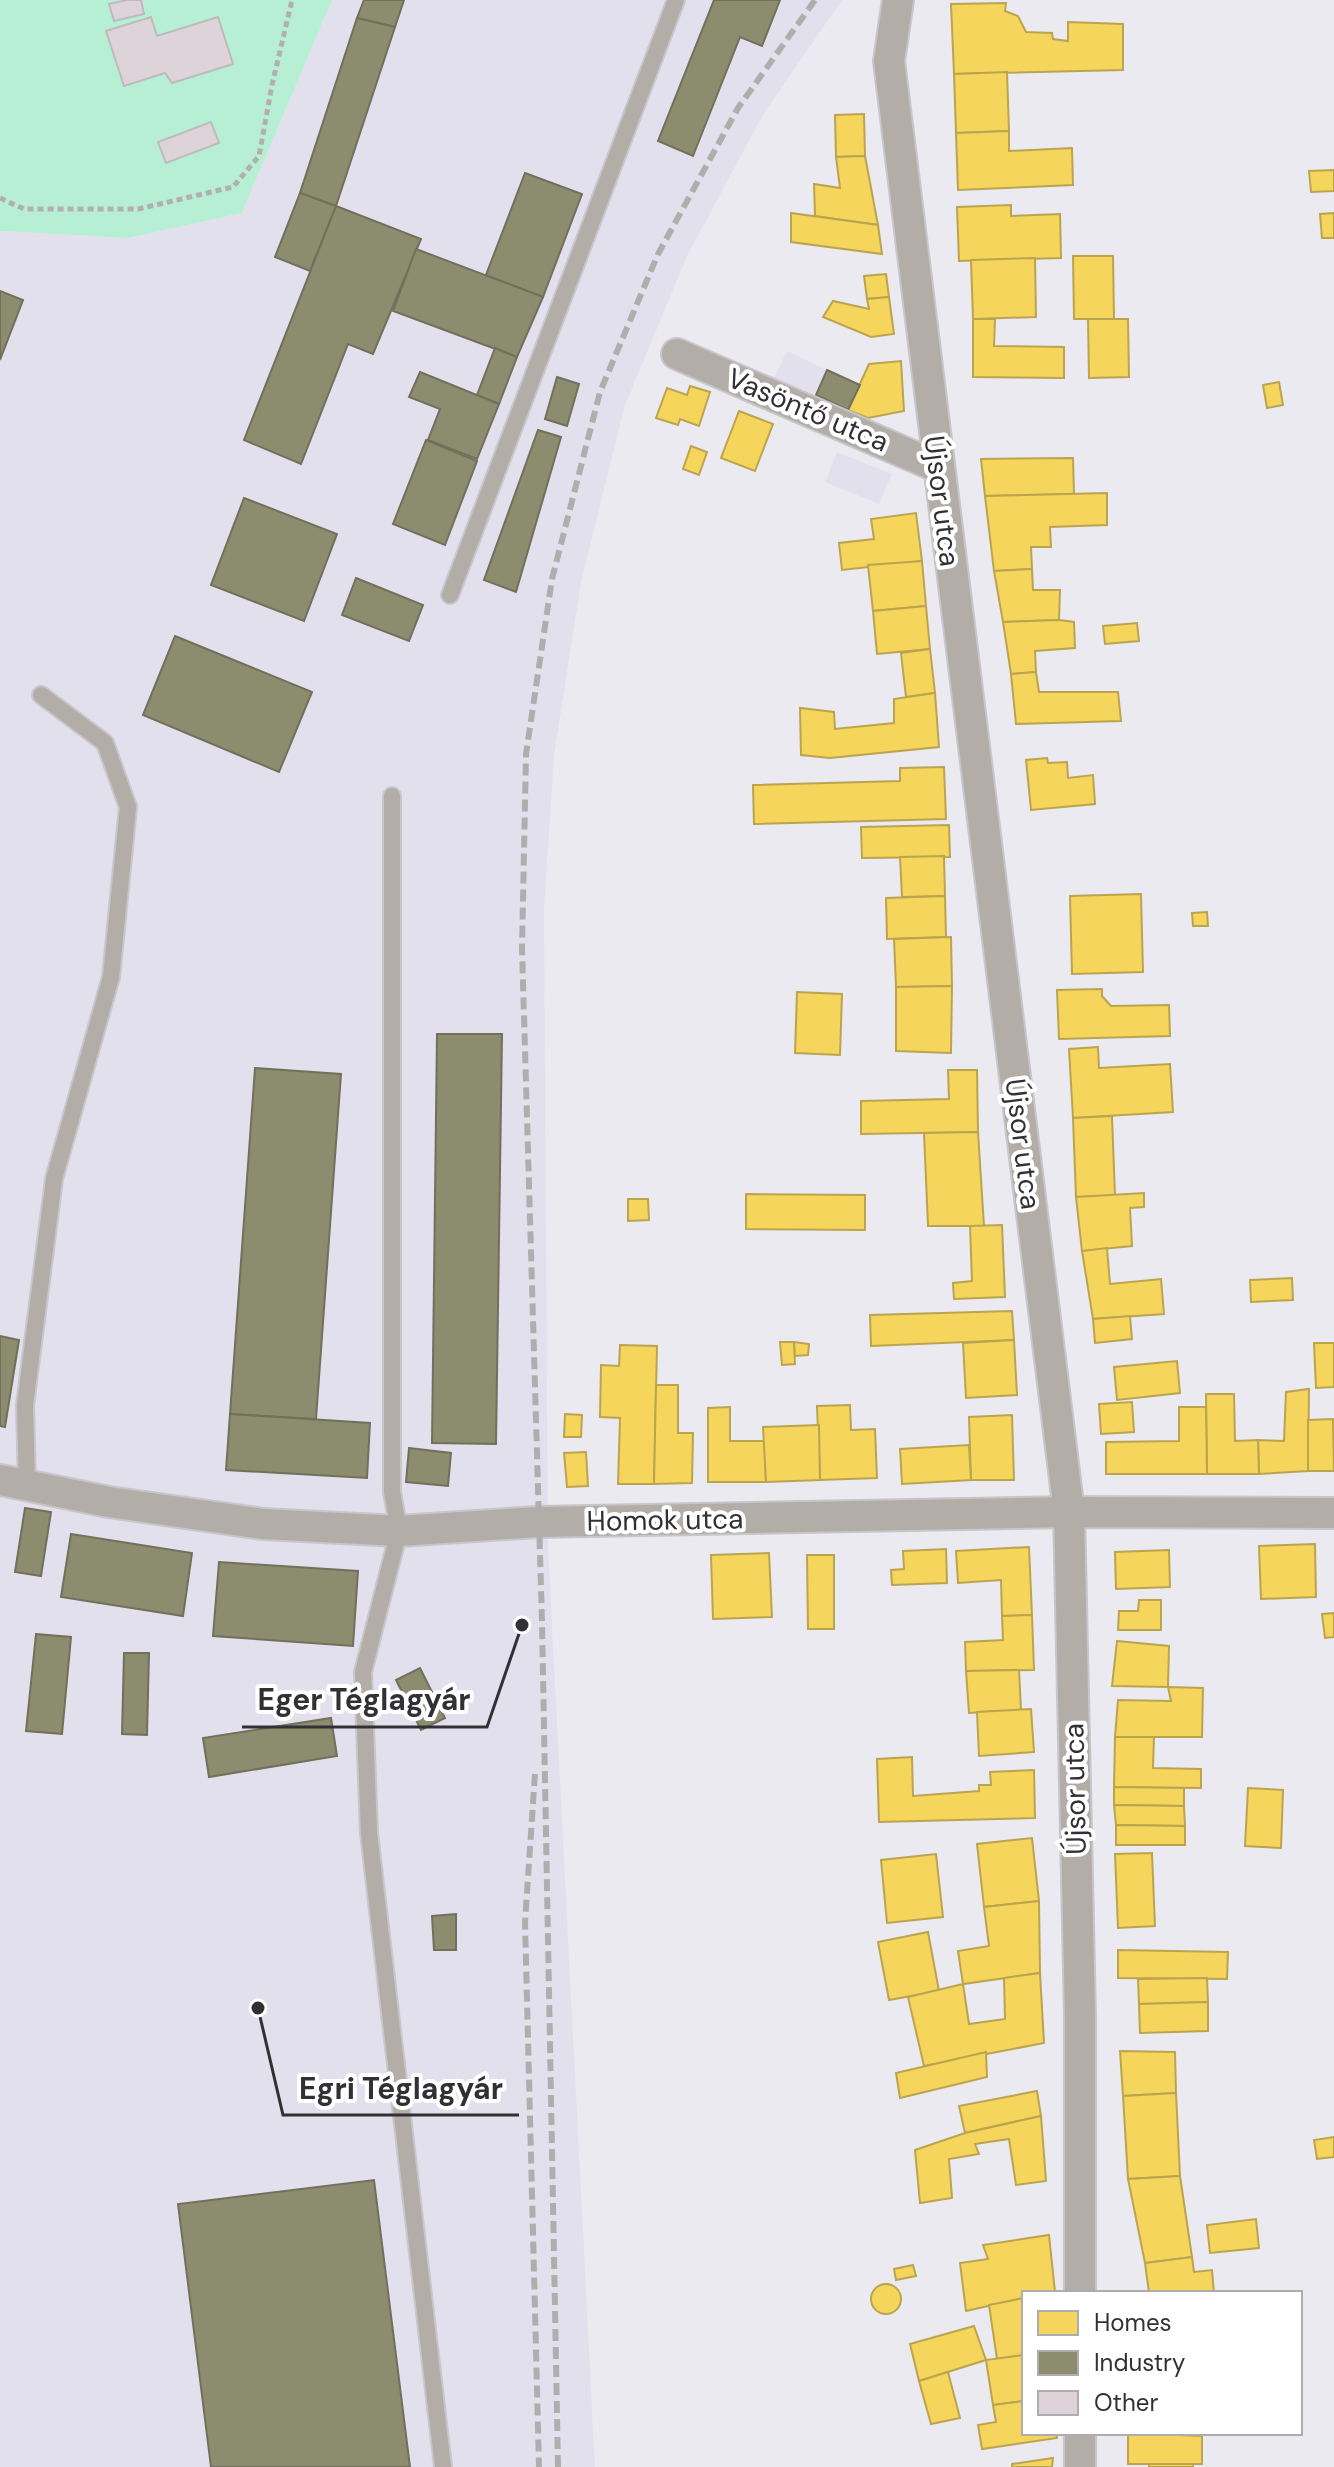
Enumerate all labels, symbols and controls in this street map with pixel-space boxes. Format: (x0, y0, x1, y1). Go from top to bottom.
street label: Vasöntő utca (722, 359, 894, 461)
street label: Újsor utca (916, 433, 968, 569)
street label: Újsor utca (997, 1076, 1049, 1212)
street label: Homok utca (586, 1500, 744, 1540)
callout: Eger Téglagyár (242, 1673, 487, 1727)
text: Eger Téglagyár (257, 1680, 471, 1719)
street label: Újsor utca (1055, 1723, 1095, 1855)
callout: Egri Téglagyár (283, 2061, 519, 2115)
text: Egri Téglagyár (299, 2069, 503, 2108)
legend (1022, 2291, 1302, 2435)
text: Homes (1094, 2307, 1172, 2338)
text: Industry (1094, 2347, 1185, 2378)
text: Other (1094, 2387, 1158, 2418)

